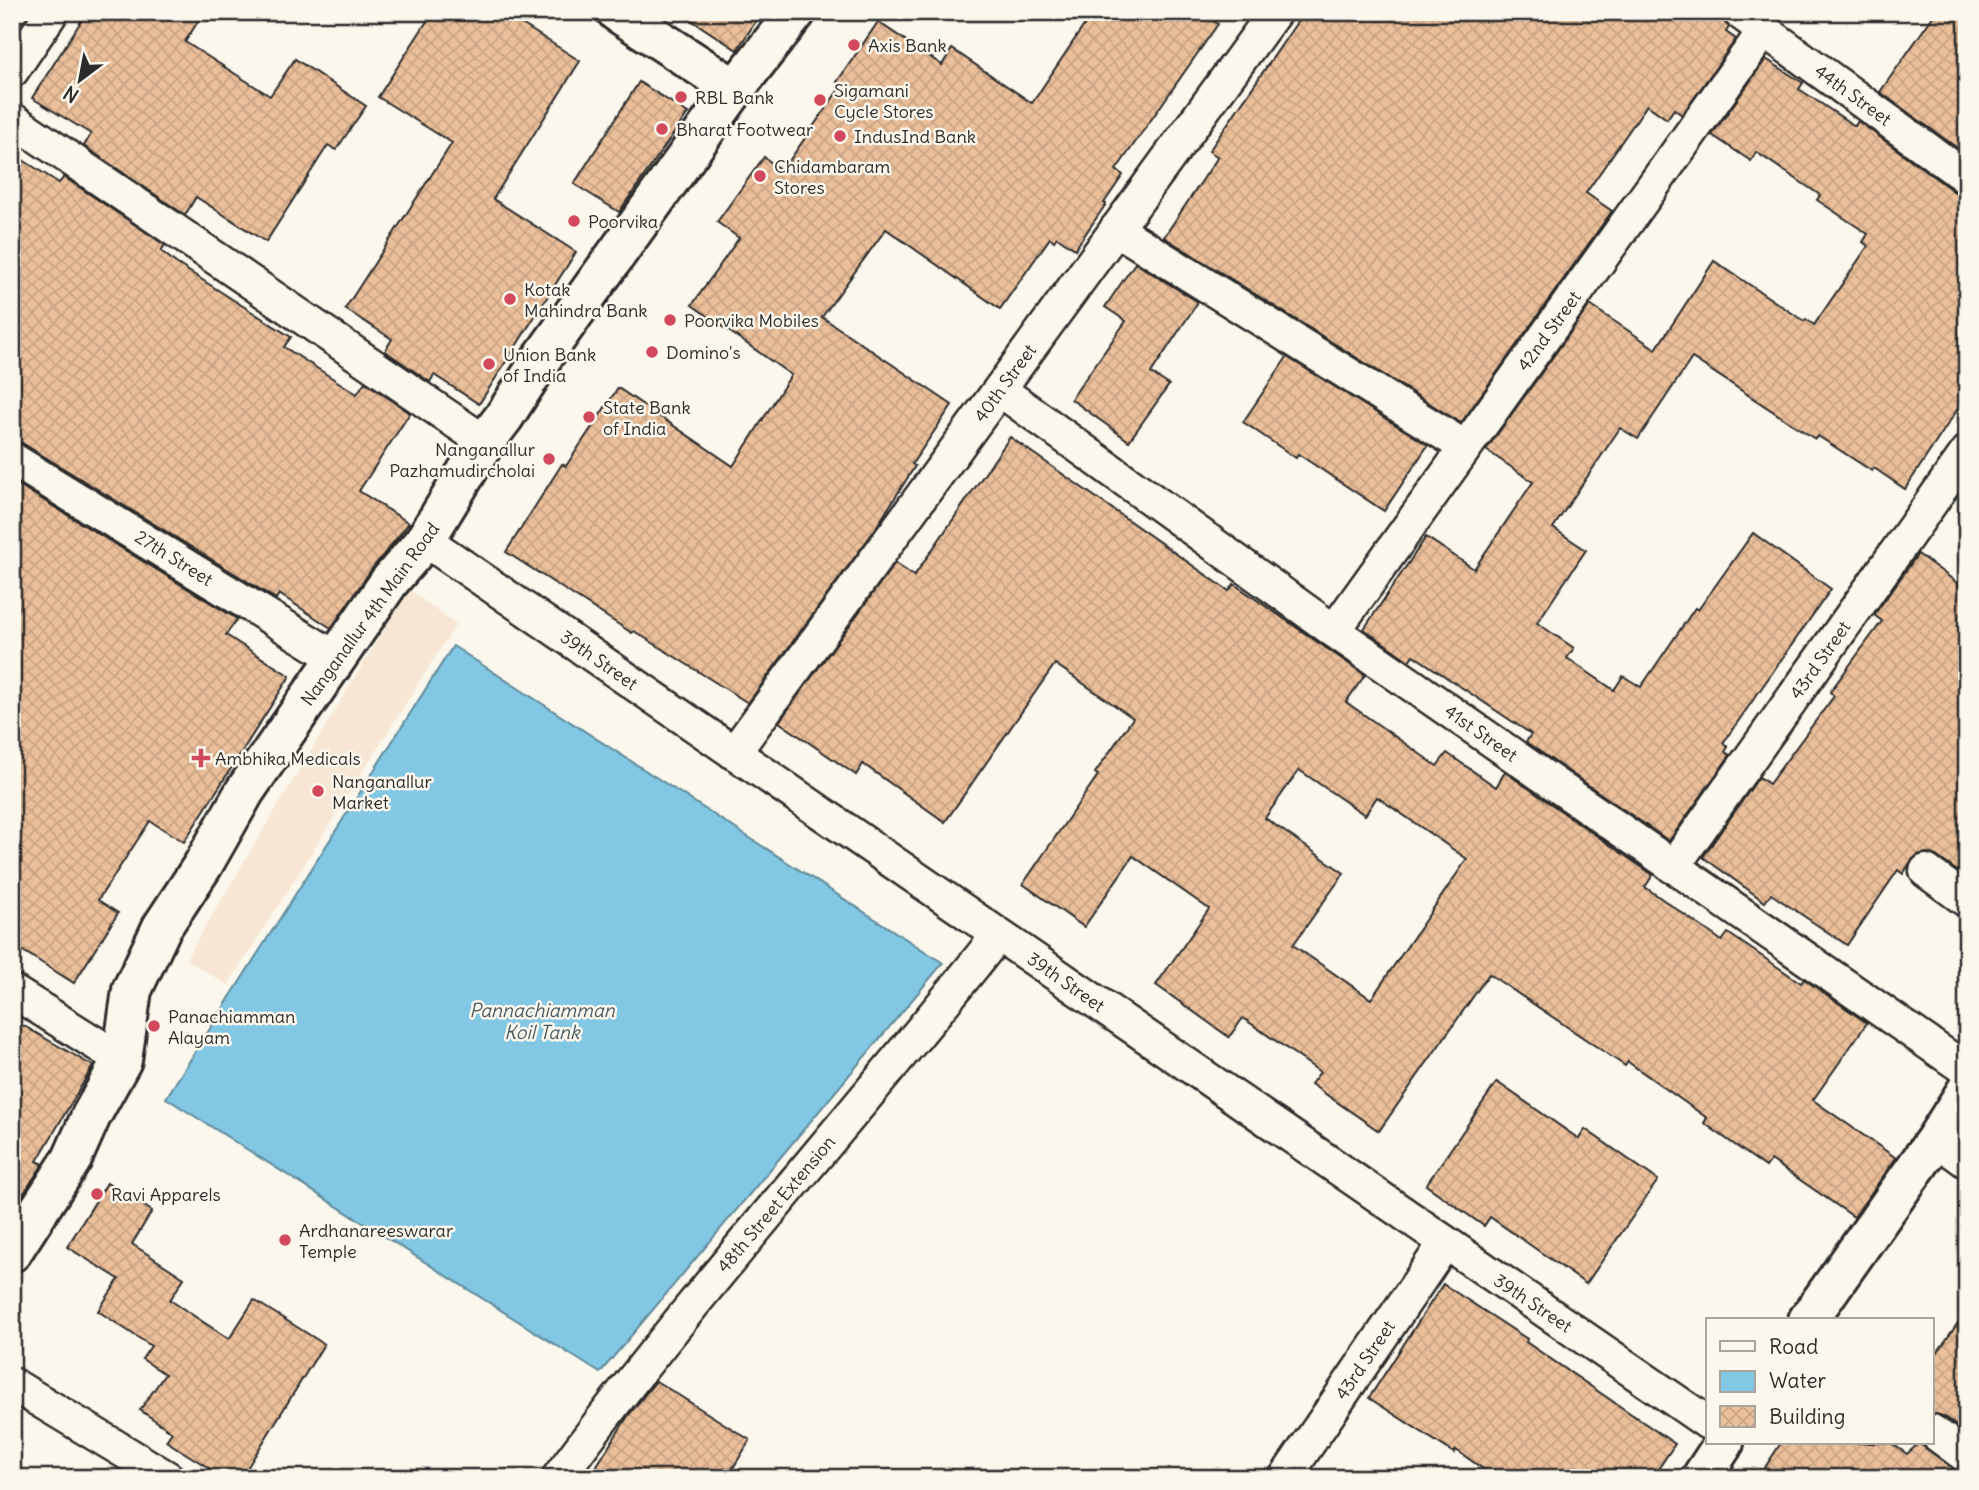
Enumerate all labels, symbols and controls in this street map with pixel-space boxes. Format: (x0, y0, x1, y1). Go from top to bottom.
place label: Axis Bank (868, 34, 947, 57)
marker: Axis Bank (846, 37, 862, 53)
north arrow (46, 46, 116, 116)
street label: 44th Street (1810, 59, 1896, 131)
place label: Sigamani Cycle Stores (834, 79, 934, 123)
text: N (59, 81, 83, 108)
place label: RBL Bank (695, 86, 774, 109)
marker: RBL Bank (673, 89, 689, 105)
marker: Sigamani Cycle Stores (812, 92, 828, 108)
place label: Bharat Footwear (676, 118, 814, 141)
marker: Bharat Footwear (654, 121, 670, 137)
place label: IndusInd Bank (854, 125, 976, 148)
marker: IndusInd Bank (832, 128, 848, 144)
place label: Chidambaram Stores (774, 155, 891, 199)
marker: Chidambaram Stores (752, 168, 768, 184)
place label: Poorvika (588, 210, 658, 233)
marker: Poorvika (566, 213, 582, 229)
place label: Kotak Mahindra Bank (524, 278, 648, 322)
street label: 42nd Street (1512, 286, 1586, 376)
marker: Kotak Mahindra Bank (502, 291, 518, 307)
place label: Poorvika Mobiles (684, 309, 819, 332)
marker: Poorvika Mobiles (662, 312, 678, 328)
street label: 40th Street (969, 339, 1041, 427)
place label: Domino's (666, 341, 741, 364)
place label: Union Bank of India (503, 343, 596, 387)
marker: Domino's (644, 344, 660, 360)
marker: Union Bank of India (481, 356, 497, 372)
place label: State Bank of India (603, 396, 691, 440)
marker: State Bank of India (581, 409, 597, 425)
place label: Nanganallur Pazhamudircholai (389, 438, 536, 482)
marker: Nanganallur Pazhamudircholai (541, 451, 557, 467)
street label: Nanganallur 4th Main Road (296, 517, 445, 710)
street label: 27th Street (131, 525, 217, 591)
street label: 43rd Street (1785, 616, 1855, 704)
street label: 39th Street (556, 625, 642, 695)
street label: 41st Street (1440, 700, 1522, 766)
place label: Ambhika Medicals (215, 747, 361, 770)
marker: Ambhika Medicals (193, 750, 209, 766)
place label: Nanganallur Market (332, 770, 433, 814)
marker: Nanganallur Market (310, 783, 326, 799)
street label: 39th Street (1023, 947, 1109, 1017)
water label: Pannachiamman Koil Tank (469, 998, 616, 1044)
place label: Panachiamman Alayam (168, 1005, 295, 1049)
marker: Panachiamman Alayam (146, 1018, 162, 1034)
street label: 48th Street Extension (712, 1131, 840, 1277)
place label: Ravi Apparels (111, 1183, 221, 1206)
marker: Ravi Apparels (89, 1186, 105, 1202)
place label: Ardhanareeswarar Temple (299, 1219, 454, 1263)
marker: Ardhanareeswarar Temple (277, 1232, 293, 1248)
street label: 39th Street (1490, 1268, 1576, 1338)
street label: 43rd Street (1330, 1316, 1400, 1404)
legend (1706, 1318, 1934, 1444)
text: Road (1769, 1333, 1818, 1360)
text: Water (1769, 1367, 1827, 1394)
text: Building (1769, 1403, 1845, 1430)

